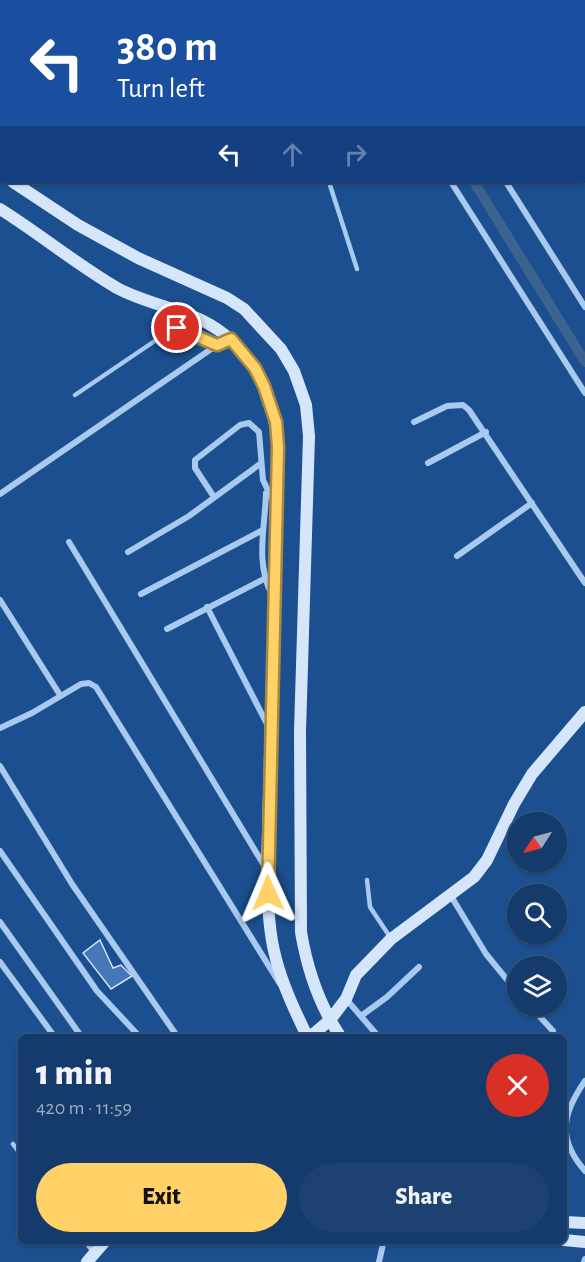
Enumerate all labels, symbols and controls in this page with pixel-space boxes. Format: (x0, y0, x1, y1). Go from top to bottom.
icon: left (18, 24, 96, 102)
text: 380 m (117, 26, 218, 68)
text: Turn left (117, 75, 205, 102)
icon: left (213, 138, 246, 171)
icon: ahead (276, 138, 309, 171)
icon: right (339, 138, 372, 171)
pin (151, 302, 202, 353)
icon: arrive (160, 311, 193, 344)
north arrow (507, 812, 567, 872)
map controls (507, 812, 567, 1016)
position arrow (236, 861, 300, 925)
button: search (507, 884, 567, 944)
button: layers (507, 956, 567, 1016)
button: close (486, 1054, 549, 1117)
text: 1 min (36, 1055, 113, 1091)
text: 420 m · 11:59 (36, 1098, 132, 1118)
button: Exit (36, 1163, 287, 1232)
button: Share (299, 1163, 549, 1232)

